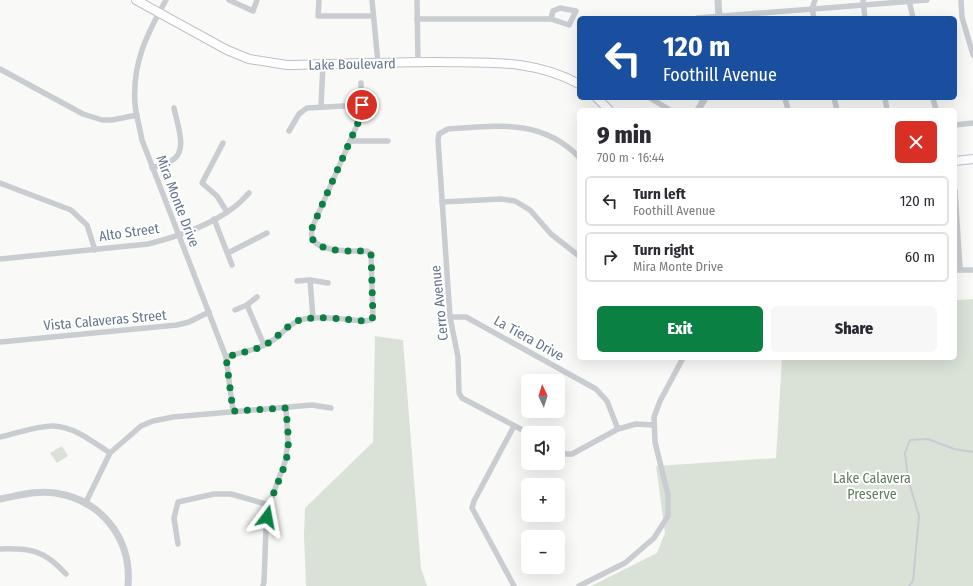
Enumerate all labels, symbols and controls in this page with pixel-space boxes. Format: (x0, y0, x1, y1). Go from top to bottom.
text: 120 m (663, 30, 730, 63)
icon: left (597, 32, 649, 84)
street label: Lake Boulevard (308, 55, 396, 74)
text: Foothill Avenue (663, 64, 777, 86)
pin (345, 88, 379, 122)
icon: arrive (351, 94, 373, 116)
text: 9 min (597, 121, 652, 149)
button: close (895, 121, 937, 163)
text: 700 m · 16:44 (597, 150, 664, 165)
street label: Mira Monte Drive (152, 153, 203, 250)
text: Turn left (633, 185, 686, 203)
icon: left (599, 190, 621, 212)
text: 120 m (900, 192, 935, 210)
text: Foothill Avenue (633, 203, 715, 218)
street label: Alto Street (98, 220, 161, 245)
text: Turn right (633, 241, 694, 259)
icon: right (599, 246, 621, 268)
text: 60 m (905, 248, 935, 266)
text: Mira Monte Drive (633, 259, 723, 274)
street label: Cerro Avenue (427, 264, 452, 342)
button: Exit (597, 306, 763, 352)
button: Share (771, 306, 937, 352)
street label: Vista Calaveras Street (43, 307, 168, 334)
street label: La Tiera Drive (491, 312, 567, 365)
north arrow (521, 374, 565, 418)
map controls (521, 374, 565, 574)
button: sound (521, 426, 565, 470)
park label: Lake Calavera Preserve (833, 470, 911, 503)
button: + (521, 478, 565, 522)
position arrow (246, 496, 288, 538)
button: − (521, 530, 565, 574)

